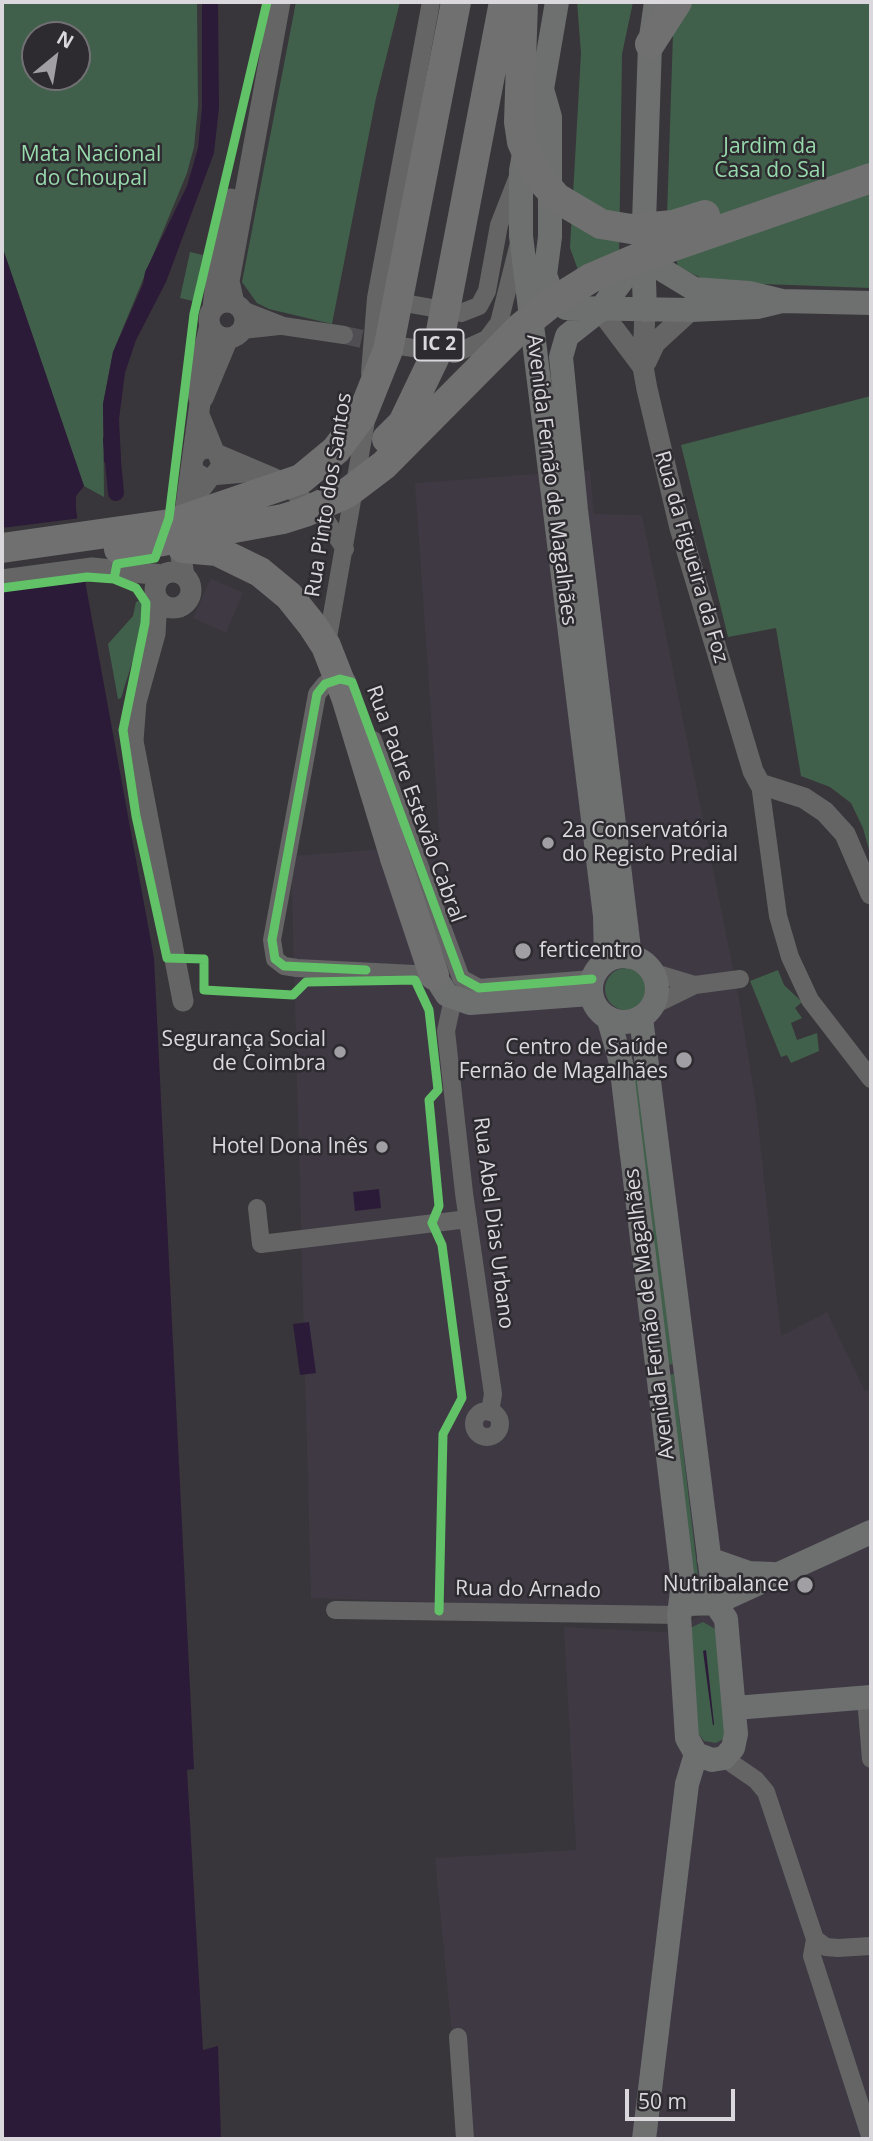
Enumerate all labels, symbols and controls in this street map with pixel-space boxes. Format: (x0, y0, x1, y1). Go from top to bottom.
north arrow (21, 21, 91, 91)
text: N (52, 24, 79, 55)
park label: Jardim da Casa do Sal (714, 134, 826, 184)
park label: Mata Nacional do Choupal (21, 142, 161, 192)
road number: IC 2 (414, 330, 464, 360)
street label: Avenida Fernão de Magalhães (521, 333, 581, 627)
street label: Rua Pinto dos Santos (300, 391, 358, 599)
street label: Rua da Figueira da Foz (649, 448, 733, 666)
street label: Rua Padre Estevão Cabral (360, 682, 470, 926)
place label: 2a Conservatória do Registo Predial (562, 818, 738, 868)
marker: 2a Conservatória do Registo Predial (540, 835, 556, 851)
place label: ferticentro (539, 938, 643, 964)
marker: ferticentro (513, 941, 533, 961)
place label: Segurança Social de Coimbra (162, 1027, 326, 1077)
place label: Centro de Saúde Fernão de Magalhães (459, 1035, 668, 1085)
marker: Segurança Social de Coimbra (332, 1044, 348, 1060)
marker: Centro de Saúde Fernão de Magalhães (674, 1050, 694, 1070)
street label: Rua Abel Dias Urbano (468, 1116, 518, 1330)
place label: Hotel Dona Inês (211, 1134, 368, 1160)
marker: Hotel Dona Inês (374, 1139, 390, 1155)
street label: Avenida Fernão de Magalhães (620, 1167, 680, 1461)
place label: Nutribalance (663, 1572, 789, 1598)
marker: Nutribalance (795, 1575, 815, 1595)
street label: Rua do Arnado (455, 1576, 601, 1604)
scale bar (628, 2074, 738, 2118)
text: 50 m (638, 2087, 687, 2115)

